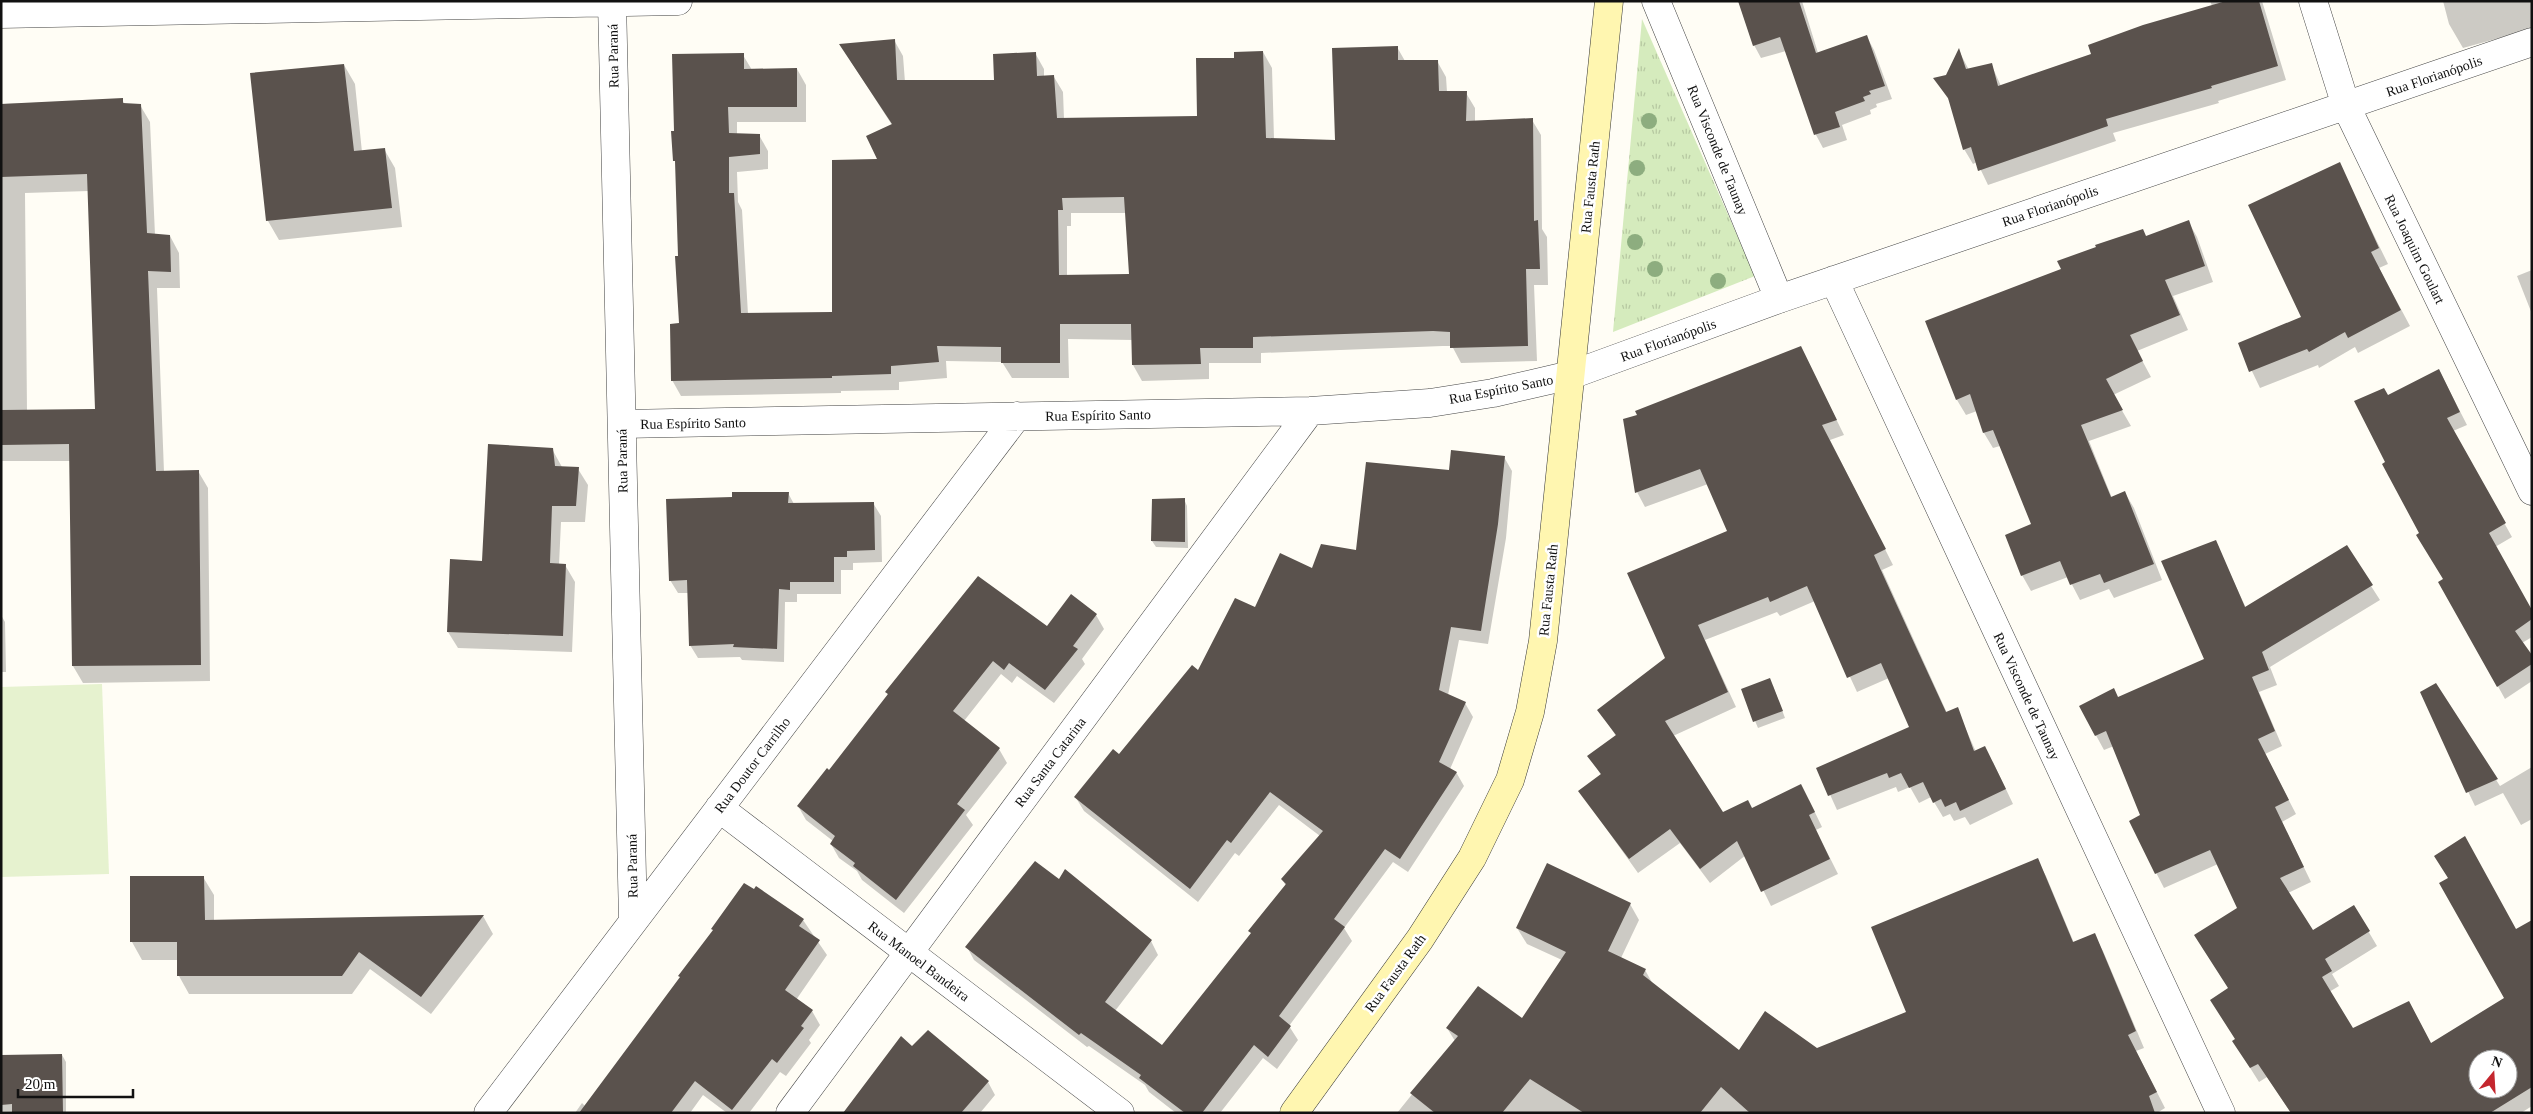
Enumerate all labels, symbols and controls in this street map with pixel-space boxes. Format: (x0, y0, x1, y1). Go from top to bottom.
street label: Rua Paraná (605, 23, 622, 88)
street label: Rua Florianópolis (2384, 53, 2484, 100)
street label: Rua Visconde de Taunay (1685, 83, 1750, 217)
street label: Rua Fausta Rath (1578, 140, 1603, 234)
street label: Rua Florianópolis (2000, 183, 2100, 230)
street label: Rua Joaquim Goulart (2382, 192, 2448, 306)
street label: Rua Florianópolis (1618, 316, 1718, 365)
street label: Rua Espírito Santo (1448, 372, 1554, 407)
street label: Rua Espírito Santo (1045, 407, 1151, 424)
street label: Rua Espírito Santo (640, 415, 746, 432)
street label: Rua Paraná (614, 428, 631, 493)
street label: Rua Fausta Rath (1536, 543, 1561, 637)
street label: Rua Visconde de Taunay (1990, 630, 2063, 762)
street label: Rua Santa Catarina (1012, 714, 1089, 810)
street label: Rua Doutor Carrilho (712, 715, 793, 816)
street label: Rua Paraná (624, 833, 641, 898)
street label: Rua Manoel Bandeira (865, 918, 973, 1005)
street label: Rua Fausta Rath (1362, 931, 1429, 1015)
north arrow (2468, 1049, 2518, 1099)
text: N (2490, 1053, 2504, 1071)
scale bar (18, 1066, 132, 1098)
text: 20 m (25, 1076, 56, 1092)

